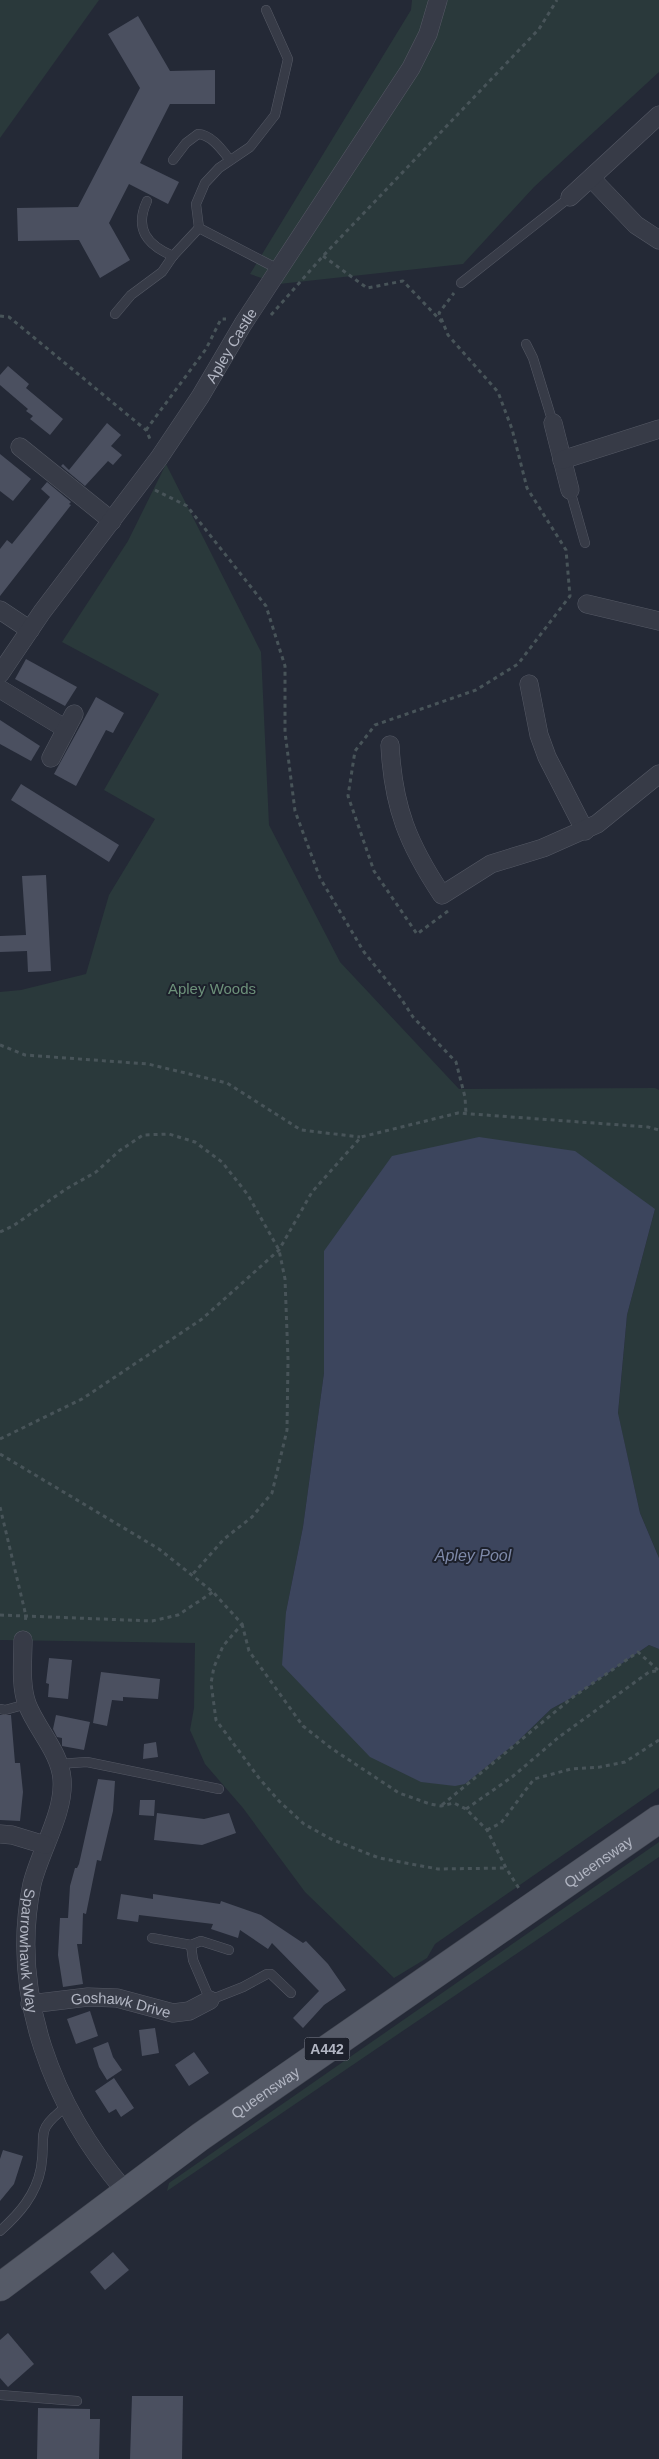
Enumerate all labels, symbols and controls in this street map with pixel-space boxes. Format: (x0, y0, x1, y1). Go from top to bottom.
street label: Apley Castle (202, 305, 260, 386)
park label: Apley Woods (168, 980, 256, 997)
water label: Apley Pool (434, 1547, 512, 1564)
street label: Queensway (560, 1832, 636, 1891)
street label: Sparrowhawk Way (17, 1887, 42, 2015)
street label: Goshawk Drive (70, 1988, 173, 2021)
road number: A442 (304, 2038, 350, 2060)
street label: Queensway (228, 2062, 303, 2122)

